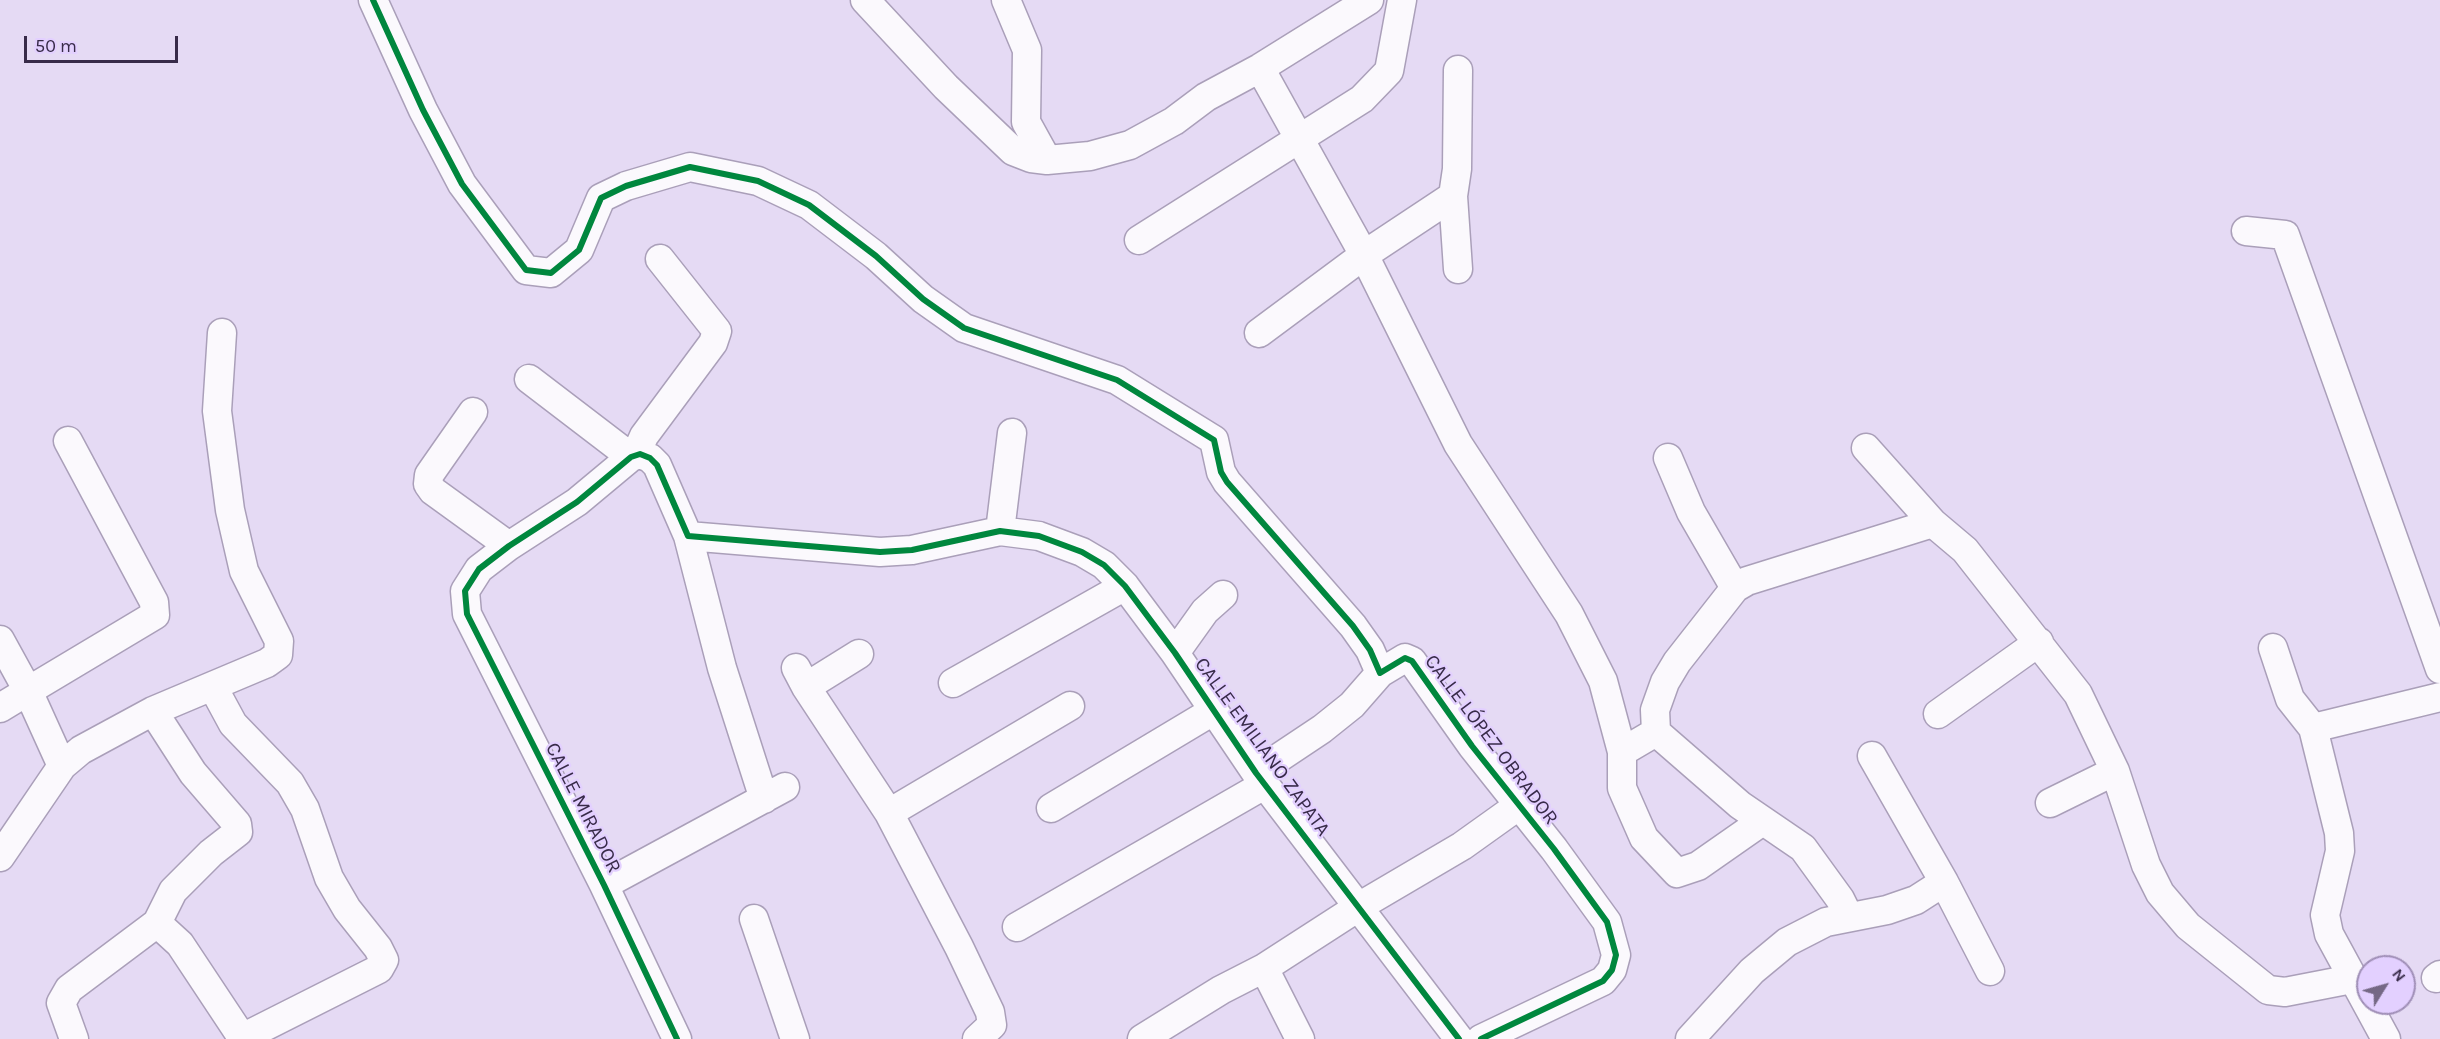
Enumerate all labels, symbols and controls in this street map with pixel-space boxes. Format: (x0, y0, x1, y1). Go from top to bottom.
scale bar (27, 24, 182, 62)
text: 50 m (35, 35, 77, 57)
street label: CALLE LÓPEZ OBRADOR (1419, 650, 1563, 830)
street label: CALLE EMILIANO ZAPATA (1189, 653, 1335, 841)
street label: CALLE MIRADOR (540, 739, 626, 877)
north arrow (2356, 955, 2416, 1015)
text: N (2388, 965, 2410, 985)

